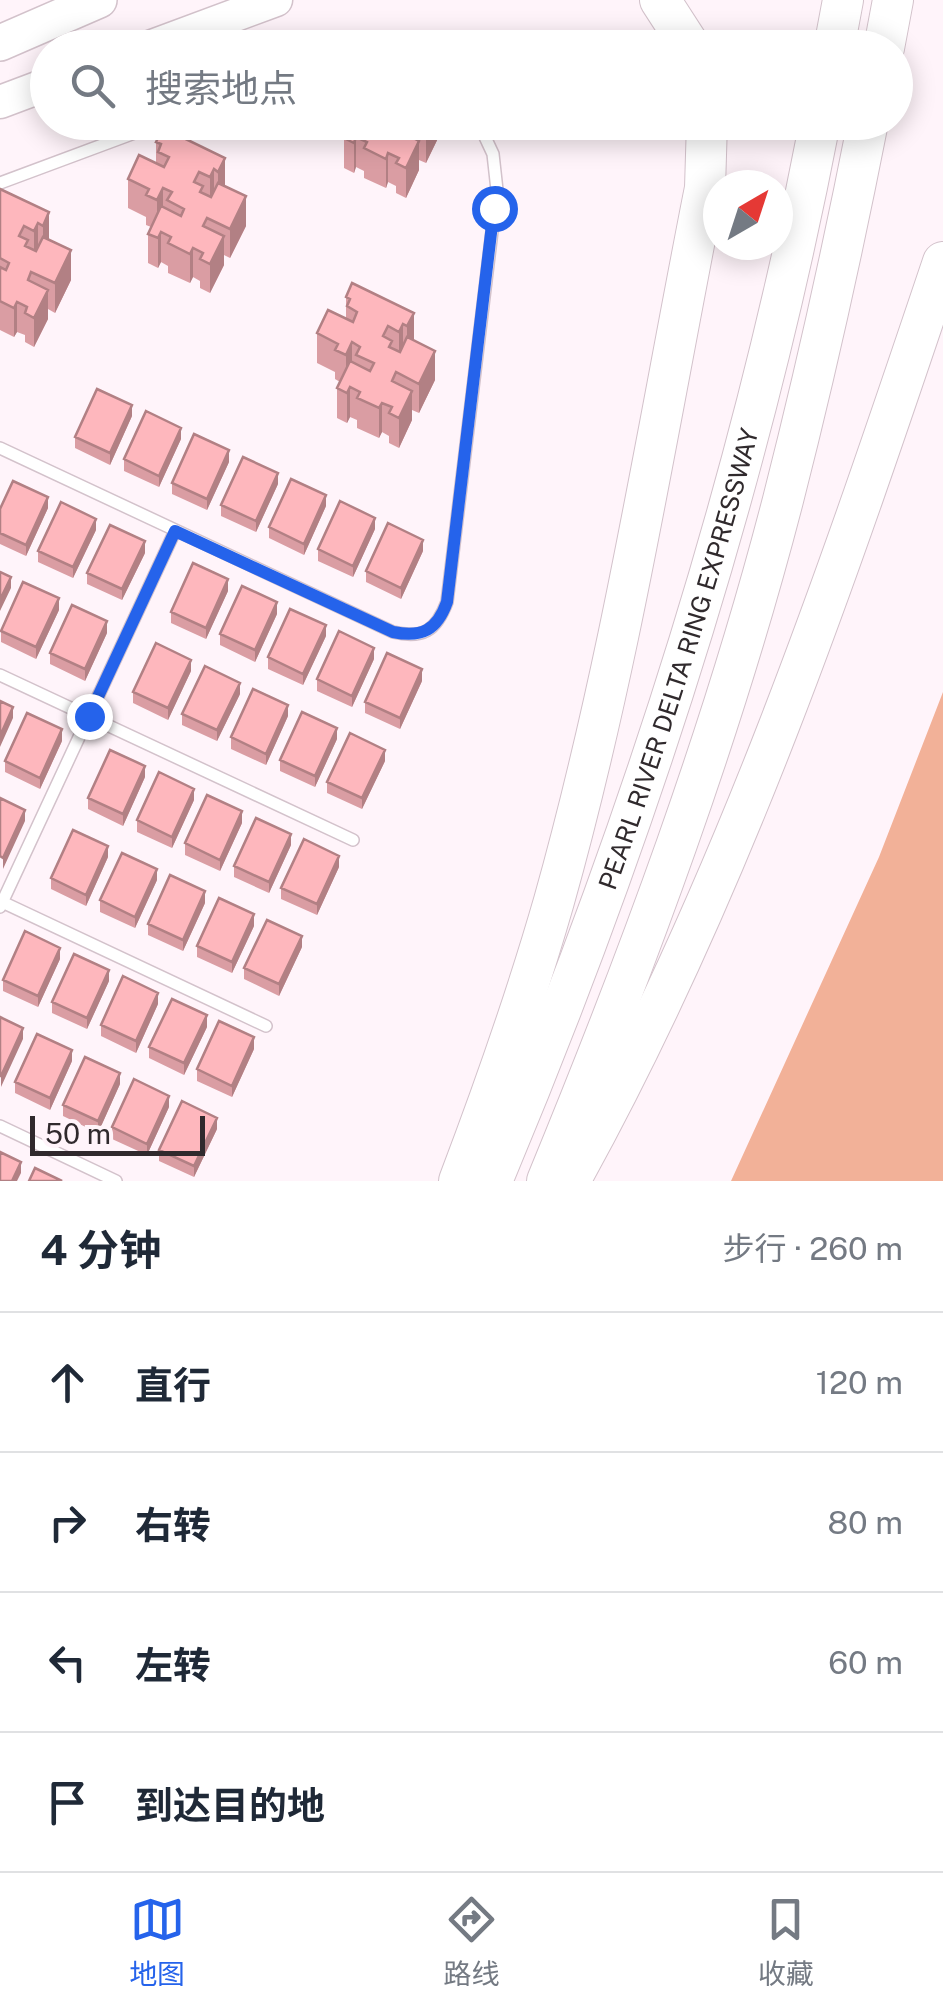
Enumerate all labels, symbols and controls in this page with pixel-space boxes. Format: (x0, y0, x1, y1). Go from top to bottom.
search box (30, 30, 913, 140)
icon: search (65, 58, 120, 113)
text: 搜索地点 (145, 66, 297, 111)
north arrow (703, 170, 793, 260)
route start (472, 186, 518, 232)
street label: PEARL RIVER DELTA RING EXPRESSWAY (592, 425, 765, 894)
route end (67, 694, 113, 740)
scale bar (30, 1111, 205, 1156)
text: 50 m (45, 1117, 111, 1150)
text: 4 分钟 (40, 1225, 161, 1274)
text: 步行 · 260 m (722, 1230, 903, 1267)
icon: ahead (40, 1355, 95, 1410)
text: 直行 (135, 1363, 211, 1408)
text: 120 m (816, 1364, 903, 1401)
icon: right (40, 1495, 95, 1550)
text: 右转 (135, 1503, 211, 1548)
text: 80 m (827, 1504, 903, 1541)
icon: left (40, 1635, 95, 1690)
text: 左转 (135, 1643, 211, 1688)
text: 60 m (828, 1644, 903, 1681)
icon: arrive (40, 1775, 95, 1830)
text: 到达目的地 (135, 1783, 325, 1828)
tab: 地图 (129, 1892, 185, 1992)
tab: 路线 (443, 1892, 500, 1992)
tab: 收藏 (758, 1892, 814, 1992)

